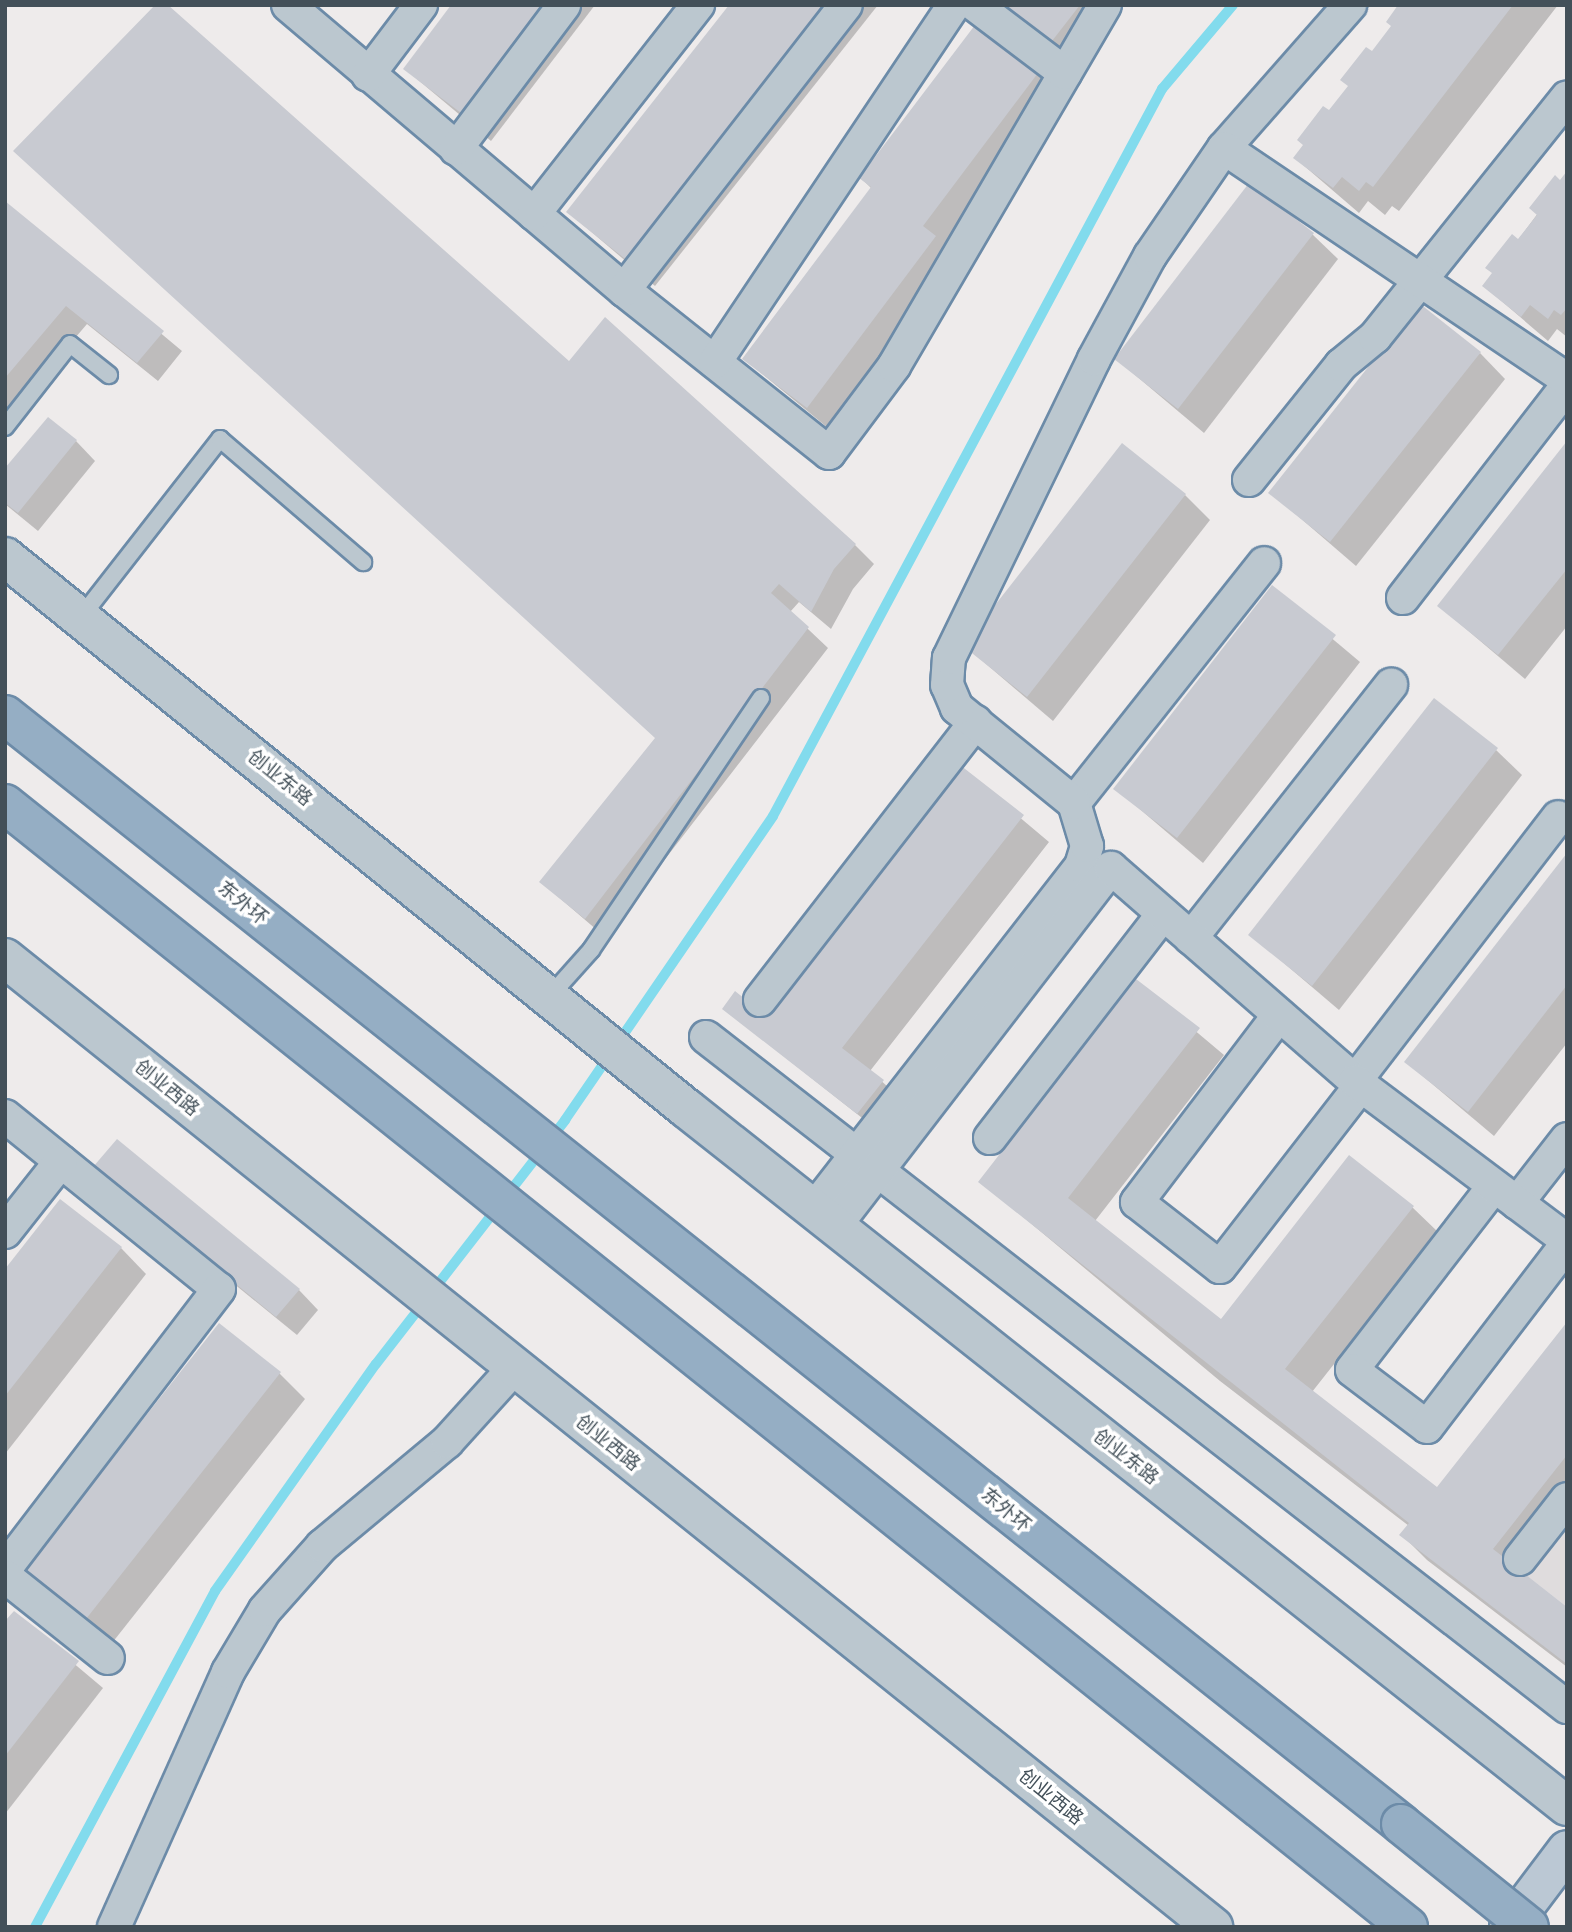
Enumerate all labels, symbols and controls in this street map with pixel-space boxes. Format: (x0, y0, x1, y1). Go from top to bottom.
street label: 创业东路 (243, 745, 317, 811)
street label: 东外环 (214, 876, 272, 930)
street label: 创业西路 (130, 1055, 204, 1121)
street label: 创业西路 (571, 1410, 645, 1476)
street label: 创业东路 (1089, 1425, 1163, 1489)
street label: 东外环 (977, 1483, 1035, 1537)
street label: 创业西路 (1014, 1764, 1088, 1830)

